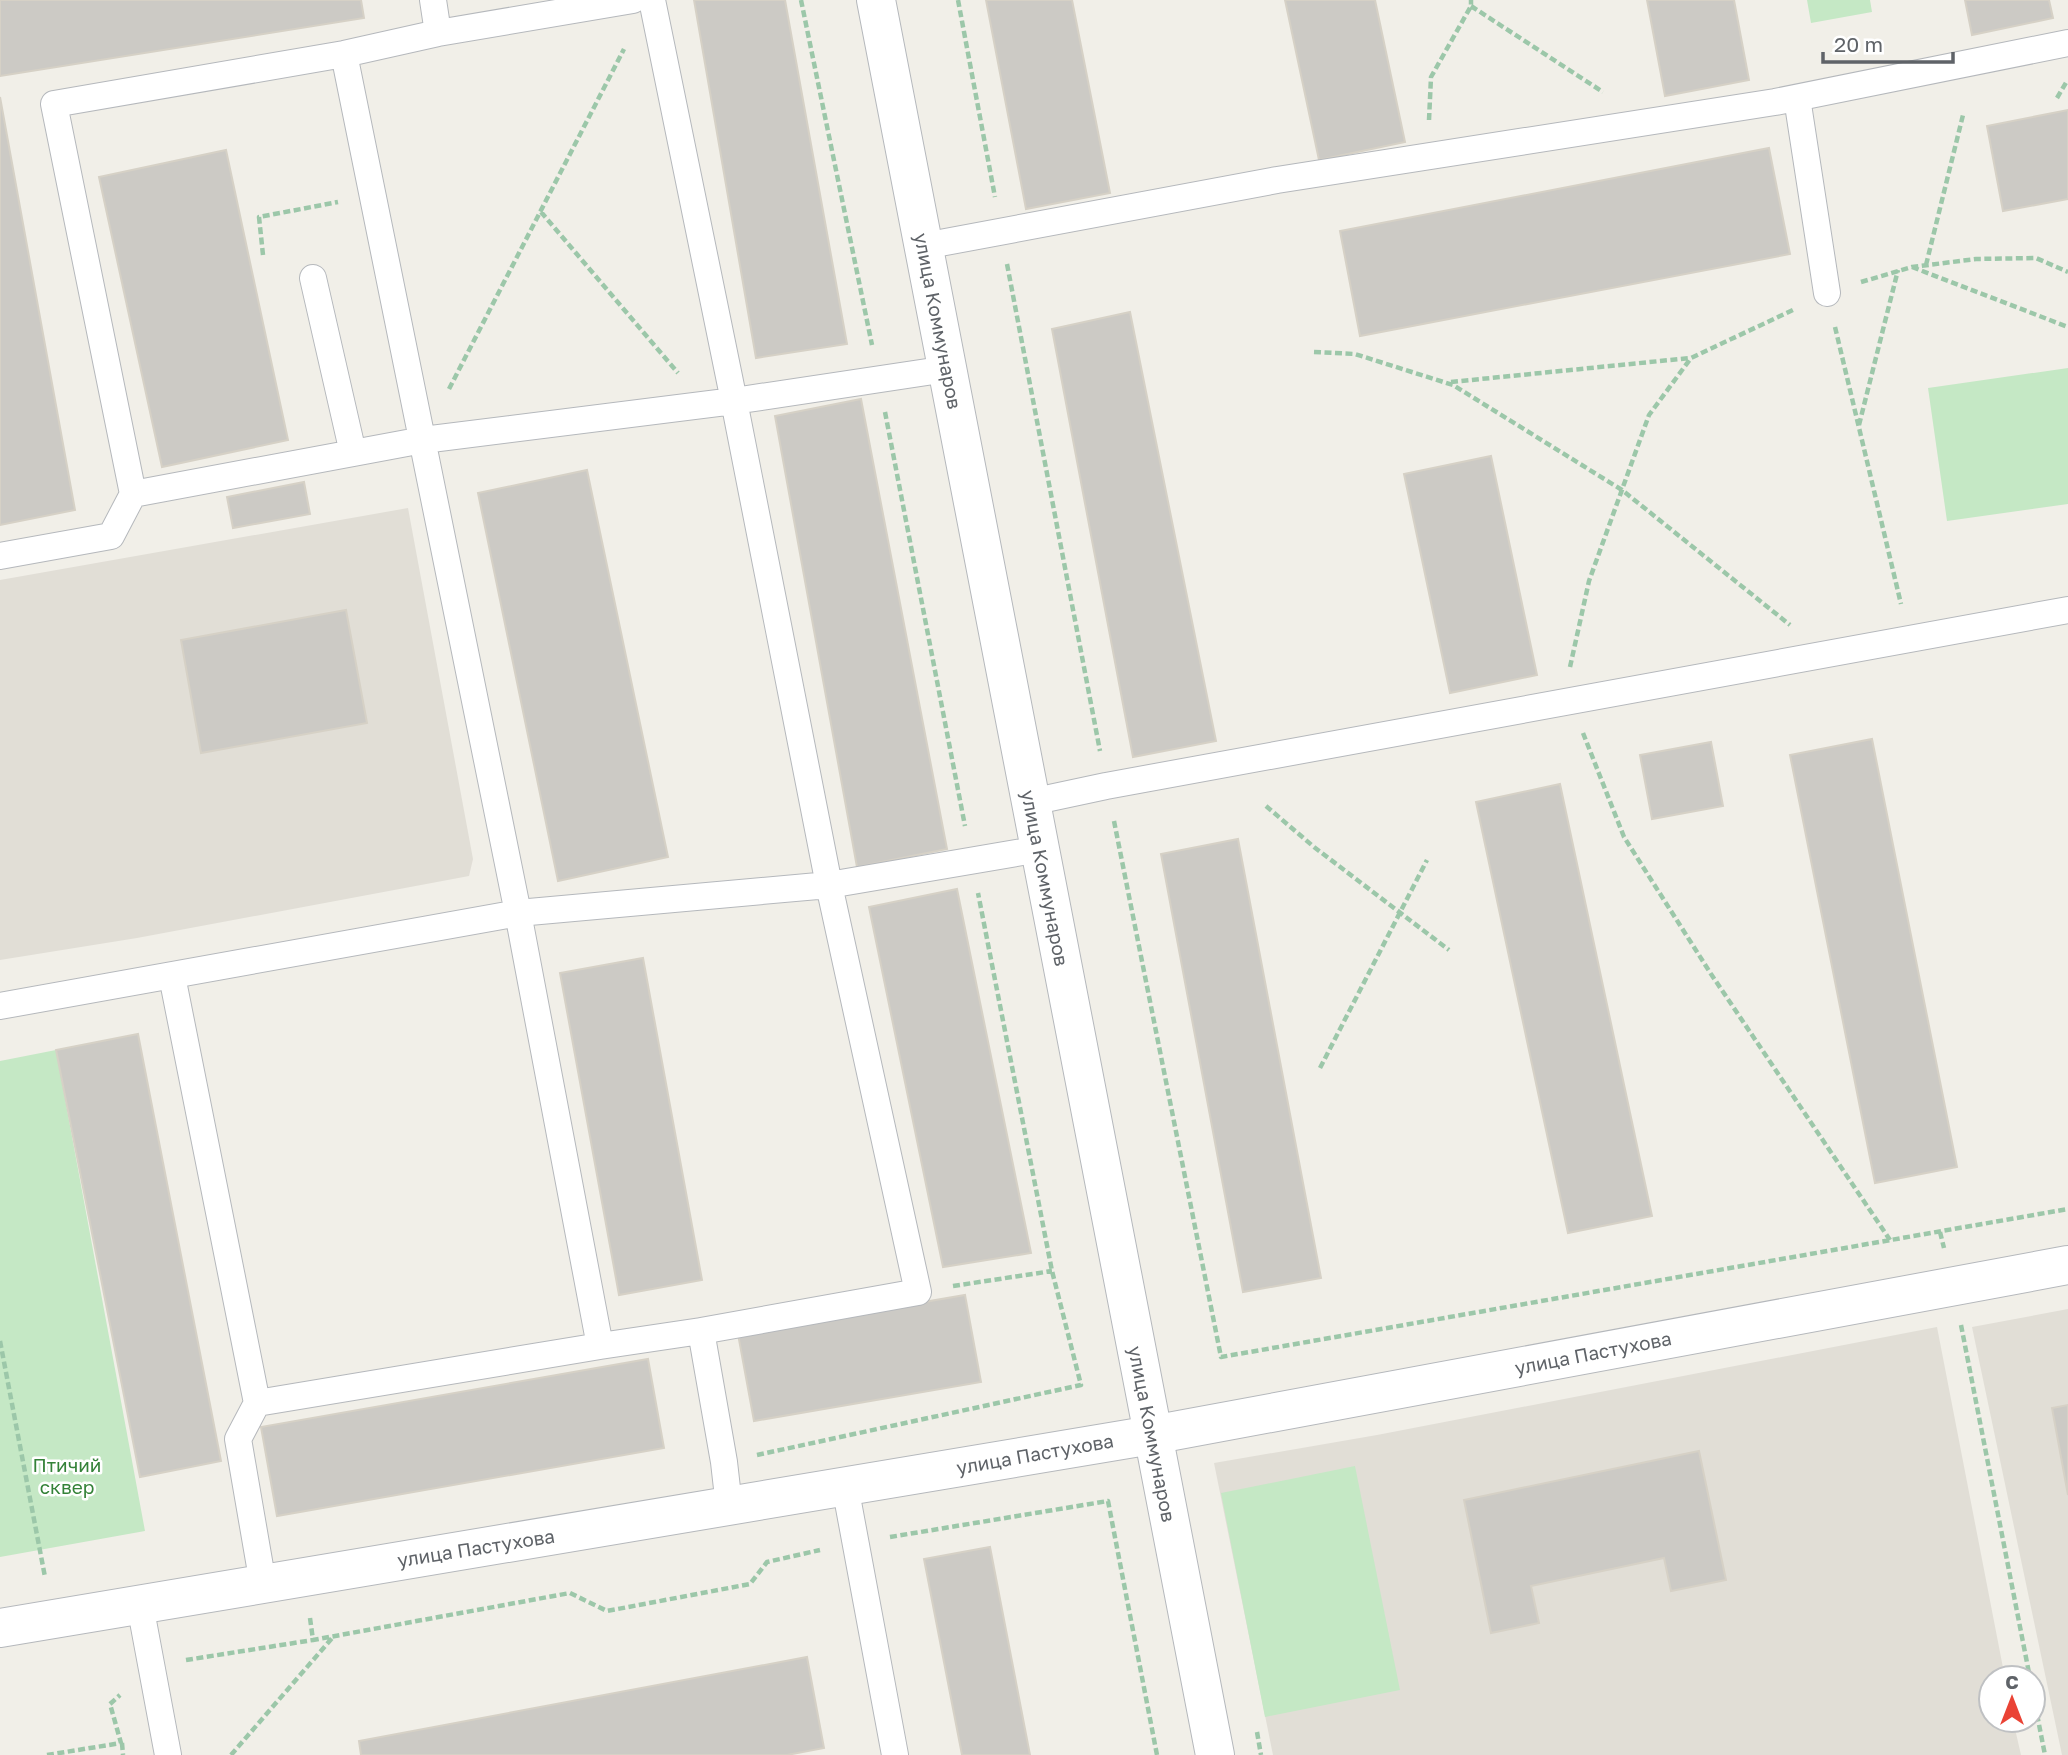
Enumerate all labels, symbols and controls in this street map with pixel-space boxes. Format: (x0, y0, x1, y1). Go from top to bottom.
scale bar (1823, 21, 1952, 65)
text: 20 m (1834, 31, 1883, 57)
street label: улица Коммунаров (910, 231, 967, 411)
street label: улица Коммунаров (1017, 788, 1074, 968)
street label: улица Пастухова (1513, 1326, 1673, 1379)
street label: улица Коммунаров (1124, 1344, 1181, 1524)
street label: улица Пастухова (955, 1428, 1115, 1479)
park label: Птичий сквер (33, 1453, 101, 1498)
street label: улица Пастухова (395, 1524, 556, 1571)
north arrow (1977, 1664, 2047, 1734)
text: С (2005, 1670, 2019, 1693)

